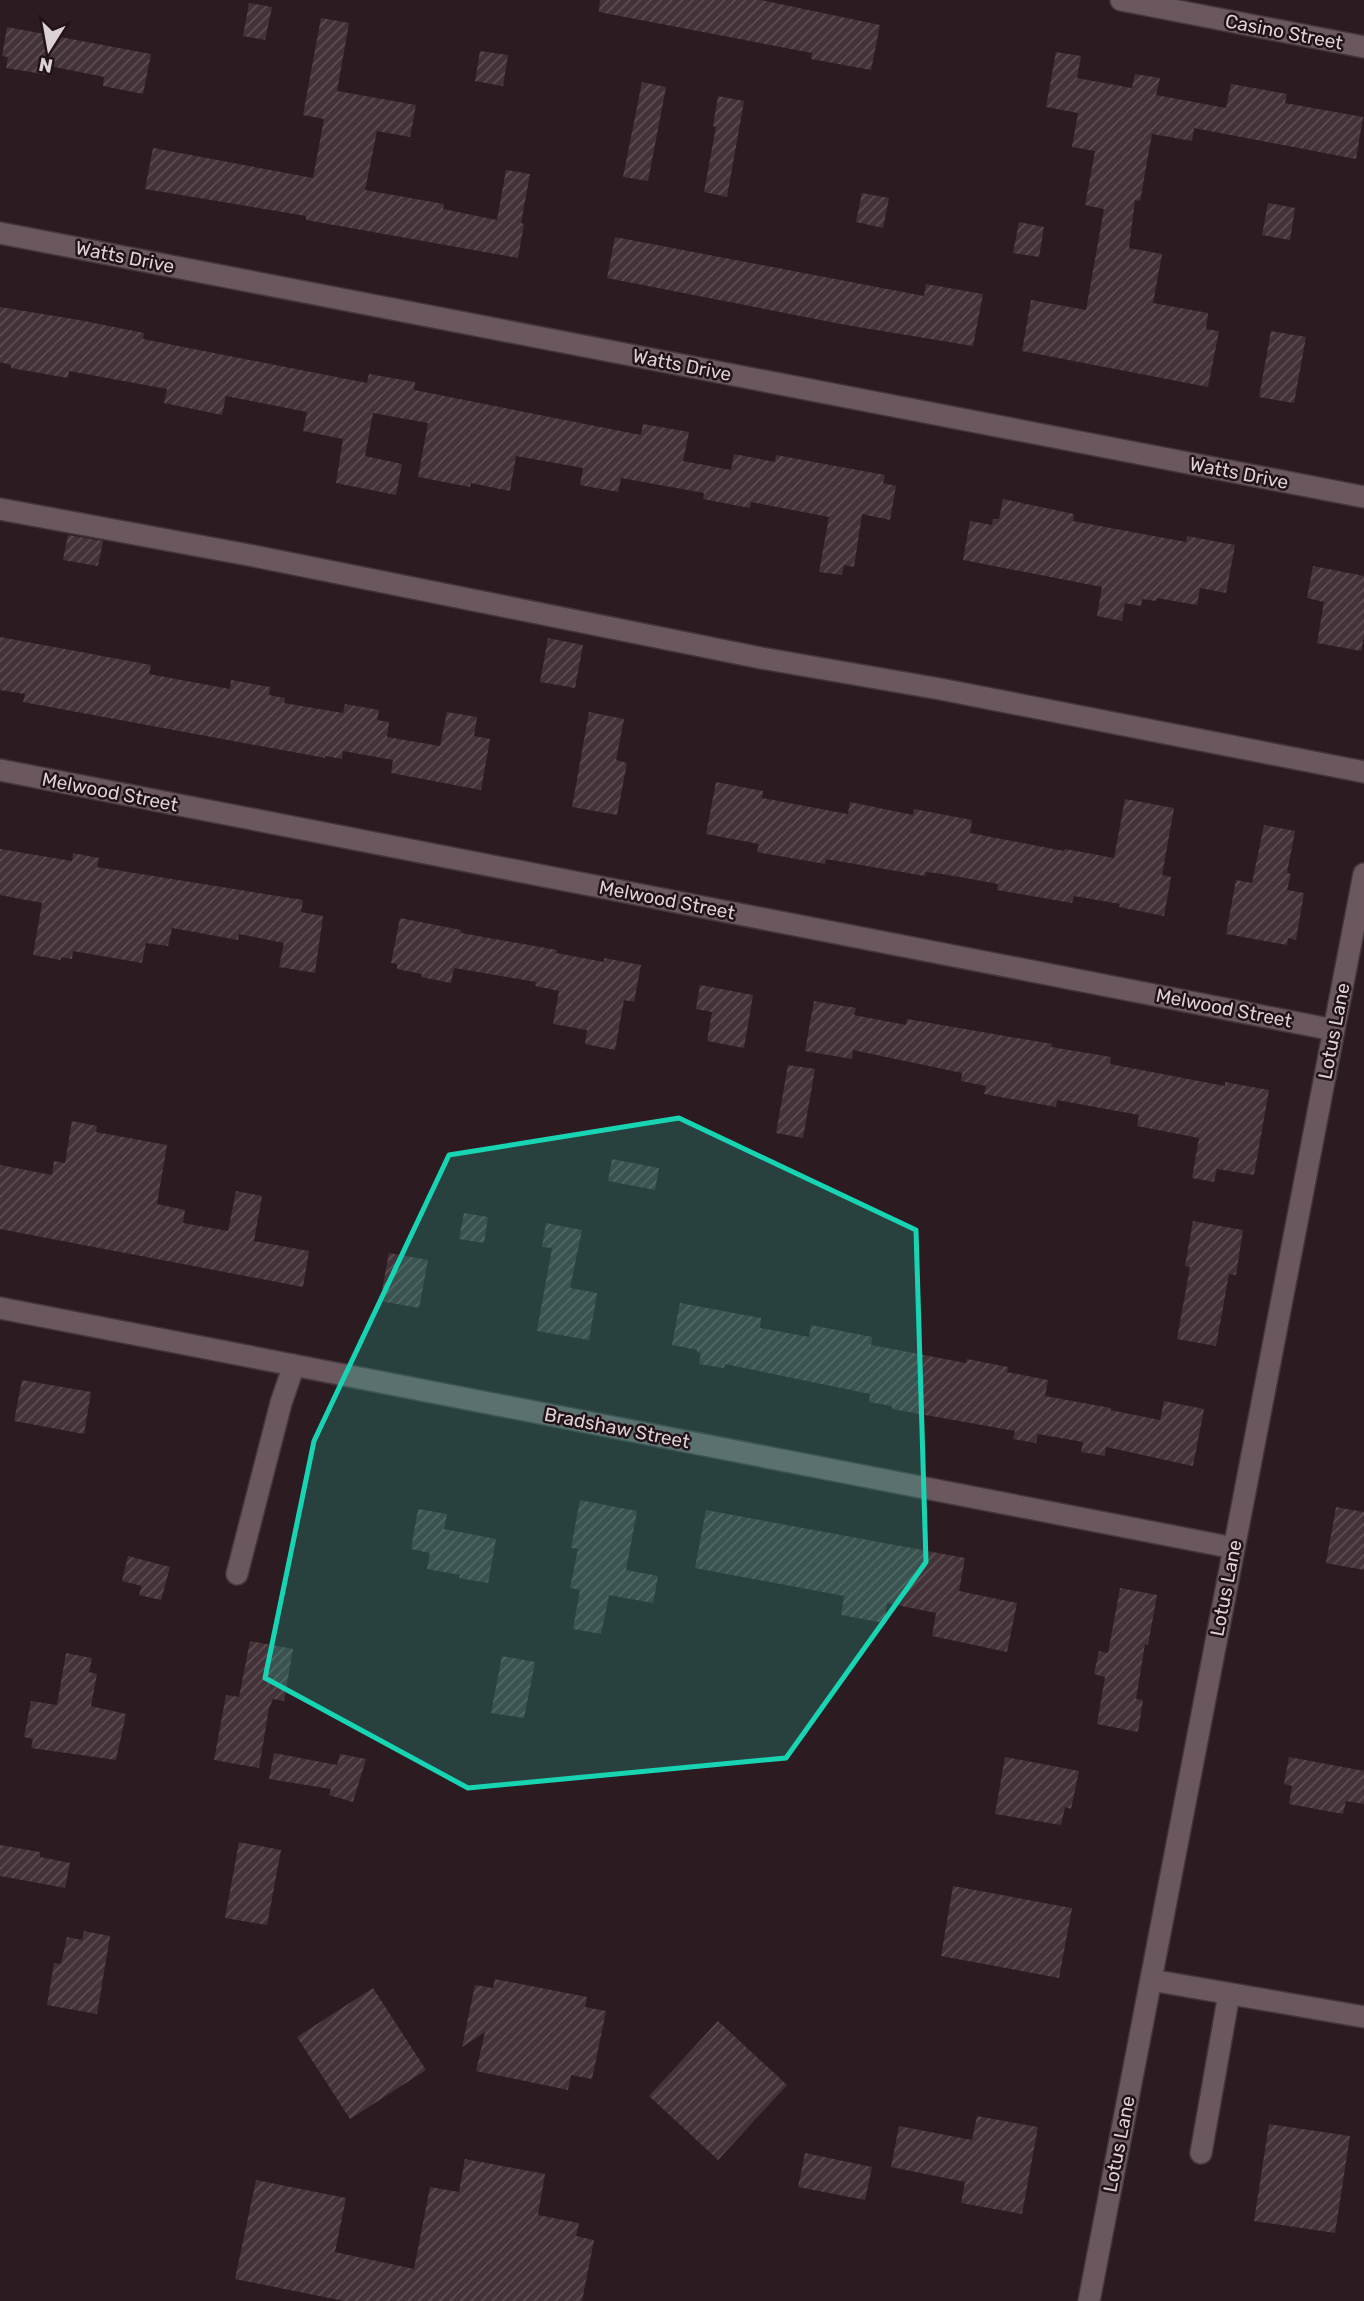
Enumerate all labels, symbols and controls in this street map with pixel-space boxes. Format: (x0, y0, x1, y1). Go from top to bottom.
street label: Casino Street (1223, 9, 1345, 55)
north arrow (14, 14, 84, 84)
text: N (37, 53, 55, 78)
street label: Watts Drive (74, 236, 176, 278)
street label: Watts Drive (631, 344, 733, 386)
street label: Watts Drive (1188, 452, 1290, 494)
street label: Melwood Street (40, 768, 180, 817)
street label: Melwood Street (597, 876, 737, 925)
street label: Lotus Lane (1313, 981, 1355, 1081)
street label: Melwood Street (1154, 984, 1294, 1033)
street label: Bradshaw Street (542, 1403, 692, 1453)
street label: Lotus Lane (1205, 1538, 1247, 1638)
street label: Lotus Lane (1098, 2094, 1140, 2194)

